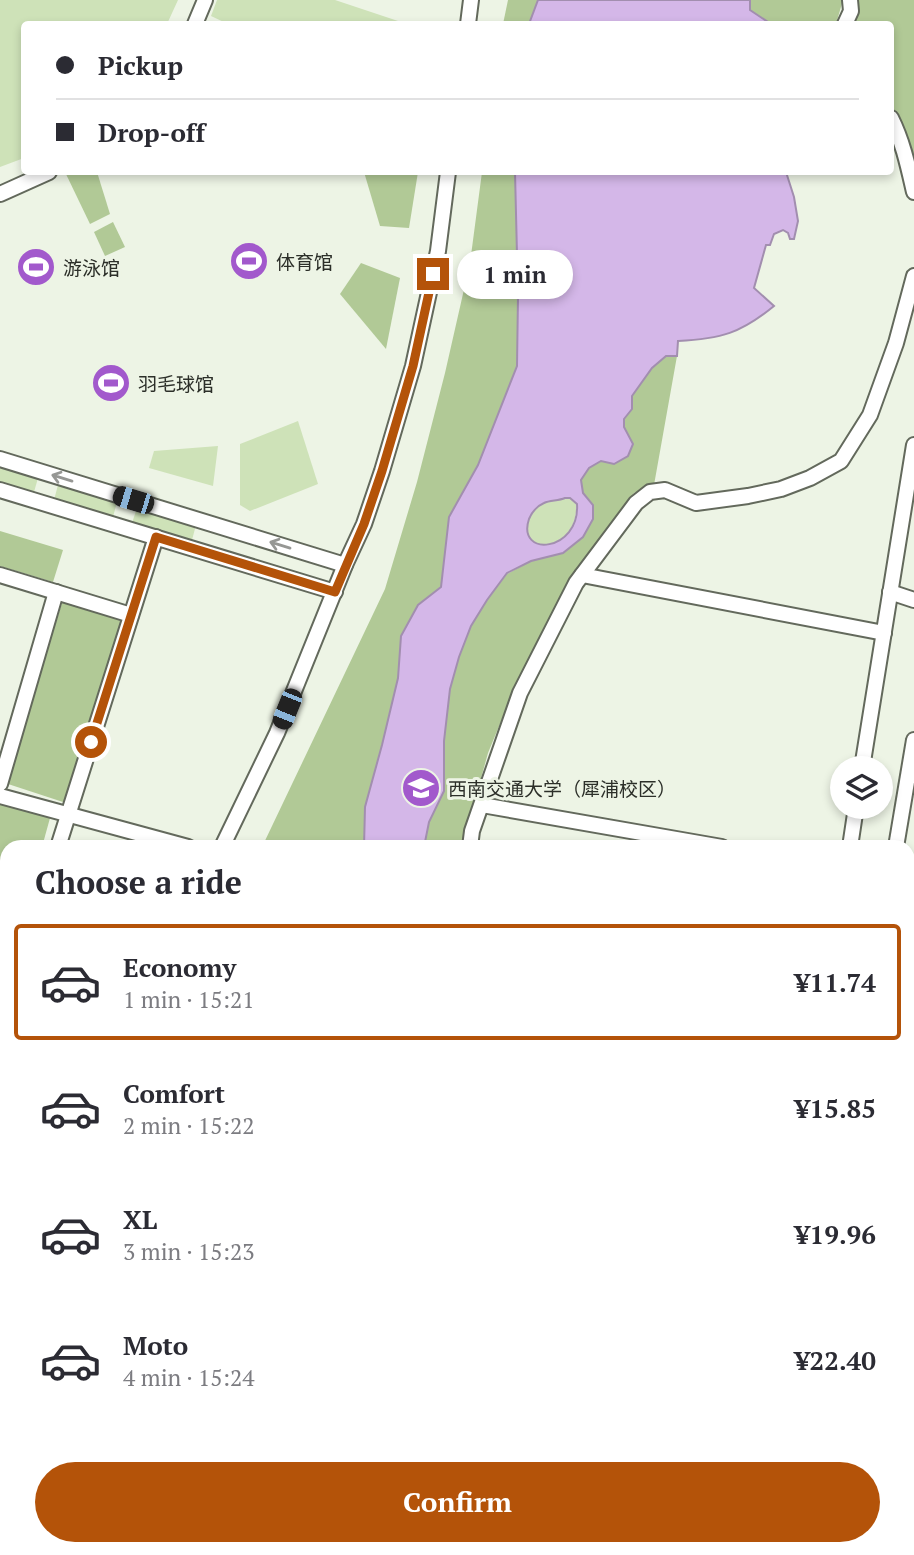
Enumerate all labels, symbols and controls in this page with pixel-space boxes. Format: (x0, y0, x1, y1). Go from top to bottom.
text: Pickup (98, 48, 183, 82)
text: Drop-off (98, 115, 205, 149)
sports icon: 体育馆 (228, 240, 270, 282)
sports icon: 游泳馆 (15, 246, 57, 288)
place label: 体育馆 (276, 249, 333, 274)
callout: 1 min (458, 250, 573, 298)
place label: 游泳馆 (63, 255, 120, 280)
route end (417, 258, 449, 290)
text: 1 min (484, 259, 546, 290)
sports icon: 羽毛球馆 (90, 362, 132, 404)
place label: 羽毛球馆 (138, 371, 214, 396)
one-way arrow (52, 471, 74, 484)
car (110, 484, 157, 516)
one-way arrow (269, 537, 291, 550)
car (270, 686, 305, 732)
route start (75, 726, 107, 758)
map controls (830, 756, 893, 819)
button: layers (830, 756, 893, 819)
school or university icon: 西南交通大学（犀浦校区） (400, 767, 442, 809)
place label: 西南交通大学（犀浦校区） (448, 776, 676, 801)
text: Choose a ride (35, 861, 242, 903)
text: Economy (123, 950, 236, 984)
icon: car (39, 951, 102, 1014)
text: ¥11.74 (795, 965, 876, 999)
text: 1 min · 15:21 (123, 984, 255, 1015)
text: Comfort (123, 1076, 225, 1110)
icon: car (39, 1077, 102, 1140)
text: ¥15.85 (795, 1091, 876, 1125)
text: 2 min · 15:22 (123, 1110, 255, 1141)
text: XL (123, 1202, 157, 1236)
icon: car (39, 1203, 102, 1266)
text: ¥19.96 (795, 1217, 876, 1251)
text: 3 min · 15:23 (123, 1236, 255, 1267)
text: Moto (123, 1328, 188, 1362)
icon: car (39, 1329, 102, 1392)
text: ¥22.40 (795, 1343, 876, 1377)
text: 4 min · 15:24 (123, 1362, 255, 1393)
button: Confirm (35, 1462, 880, 1542)

